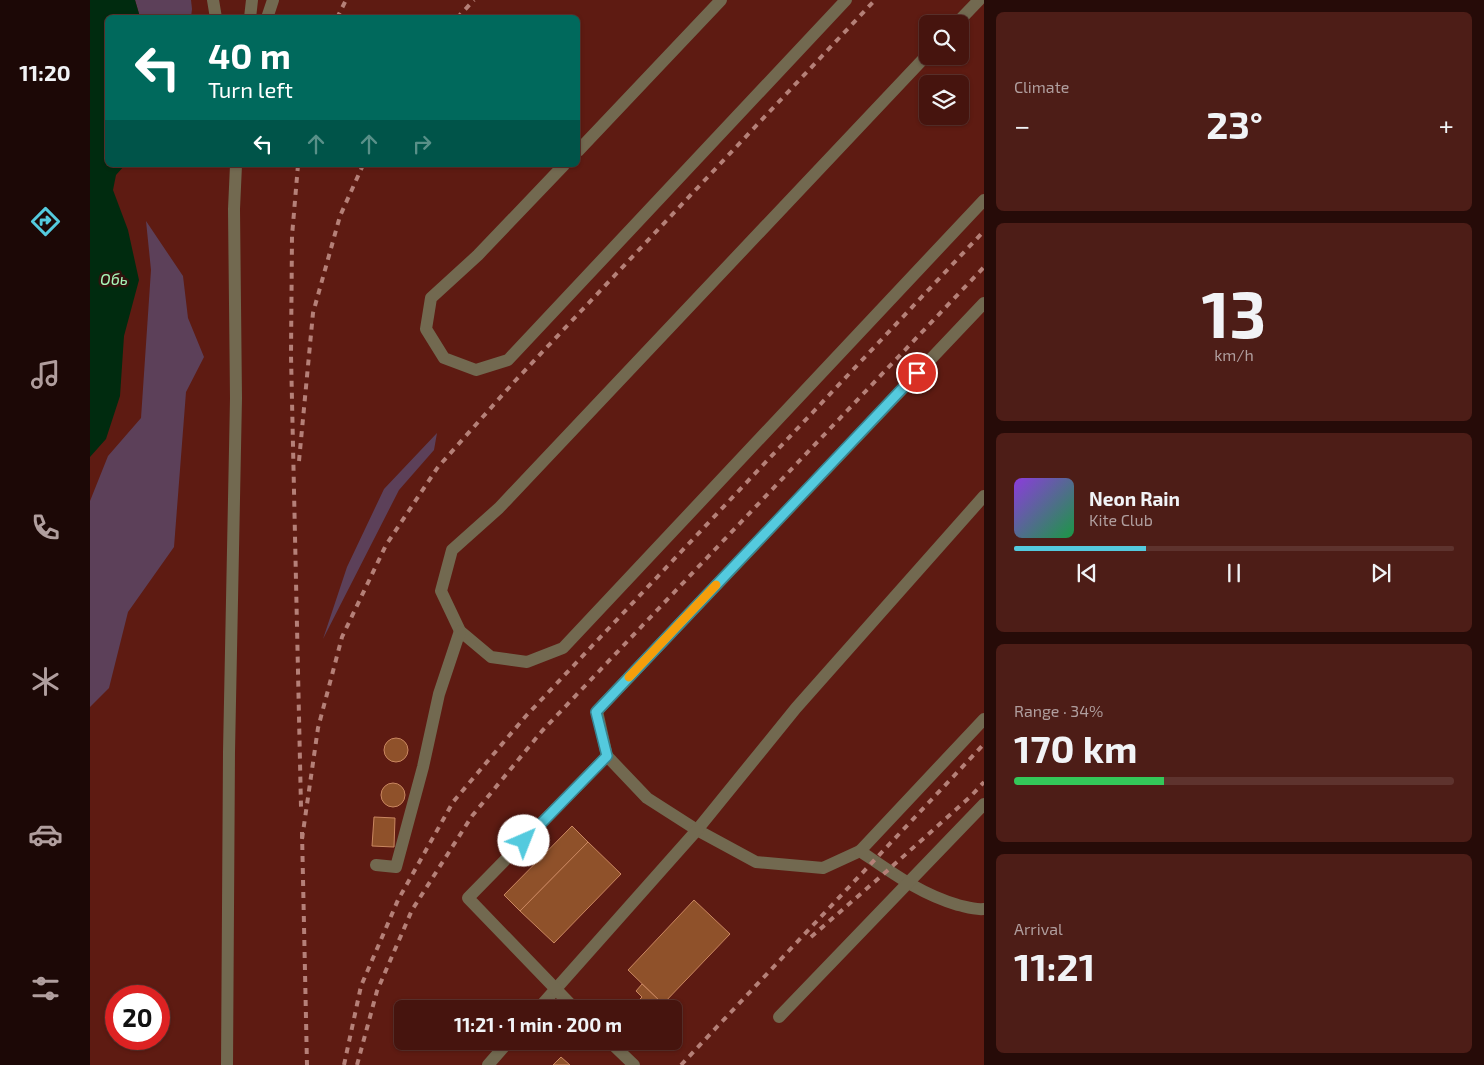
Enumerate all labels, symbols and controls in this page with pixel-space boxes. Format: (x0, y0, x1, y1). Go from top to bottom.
map controls (919, 15, 969, 125)
button: search (919, 15, 969, 65)
text: 40 m (208, 34, 291, 76)
icon: left (125, 35, 190, 100)
text: 11:20 (19, 59, 71, 85)
button: layers (919, 75, 969, 125)
text: Turn left (208, 76, 293, 102)
text: Climate (1014, 77, 1069, 96)
text: 23° (1206, 101, 1263, 147)
text: − (1014, 108, 1030, 142)
text: + (1439, 108, 1454, 142)
icon: left (249, 130, 277, 158)
icon: ahead (302, 130, 330, 158)
icon: ahead (355, 130, 383, 158)
icon: right (408, 130, 436, 158)
icon: directions (28, 204, 63, 239)
water label: Обь (100, 269, 128, 288)
text: 13 (1202, 273, 1266, 351)
text: km/h (1214, 345, 1254, 364)
pin (896, 352, 938, 394)
icon: music (28, 357, 63, 392)
icon: arrive (903, 359, 931, 387)
text: Neon Rain (1089, 487, 1180, 510)
icon: phone (28, 510, 63, 545)
text: Kite Club (1089, 510, 1153, 529)
icon: previous (1073, 559, 1101, 587)
icon: pause (1220, 559, 1248, 587)
icon: next (1367, 559, 1395, 587)
icon: climate (28, 664, 63, 699)
text: Range · 34% (1014, 701, 1103, 720)
text: 170 km (1014, 725, 1137, 771)
position arrow (497, 814, 549, 866)
icon: car (28, 817, 63, 852)
text: Arrival (1014, 919, 1063, 938)
text: 11:21 (1014, 943, 1095, 989)
icon: filters (28, 971, 63, 1006)
speed limit sign: 20 (105, 985, 170, 1050)
text: 11:21 · 1 min · 200 m (454, 1013, 622, 1036)

